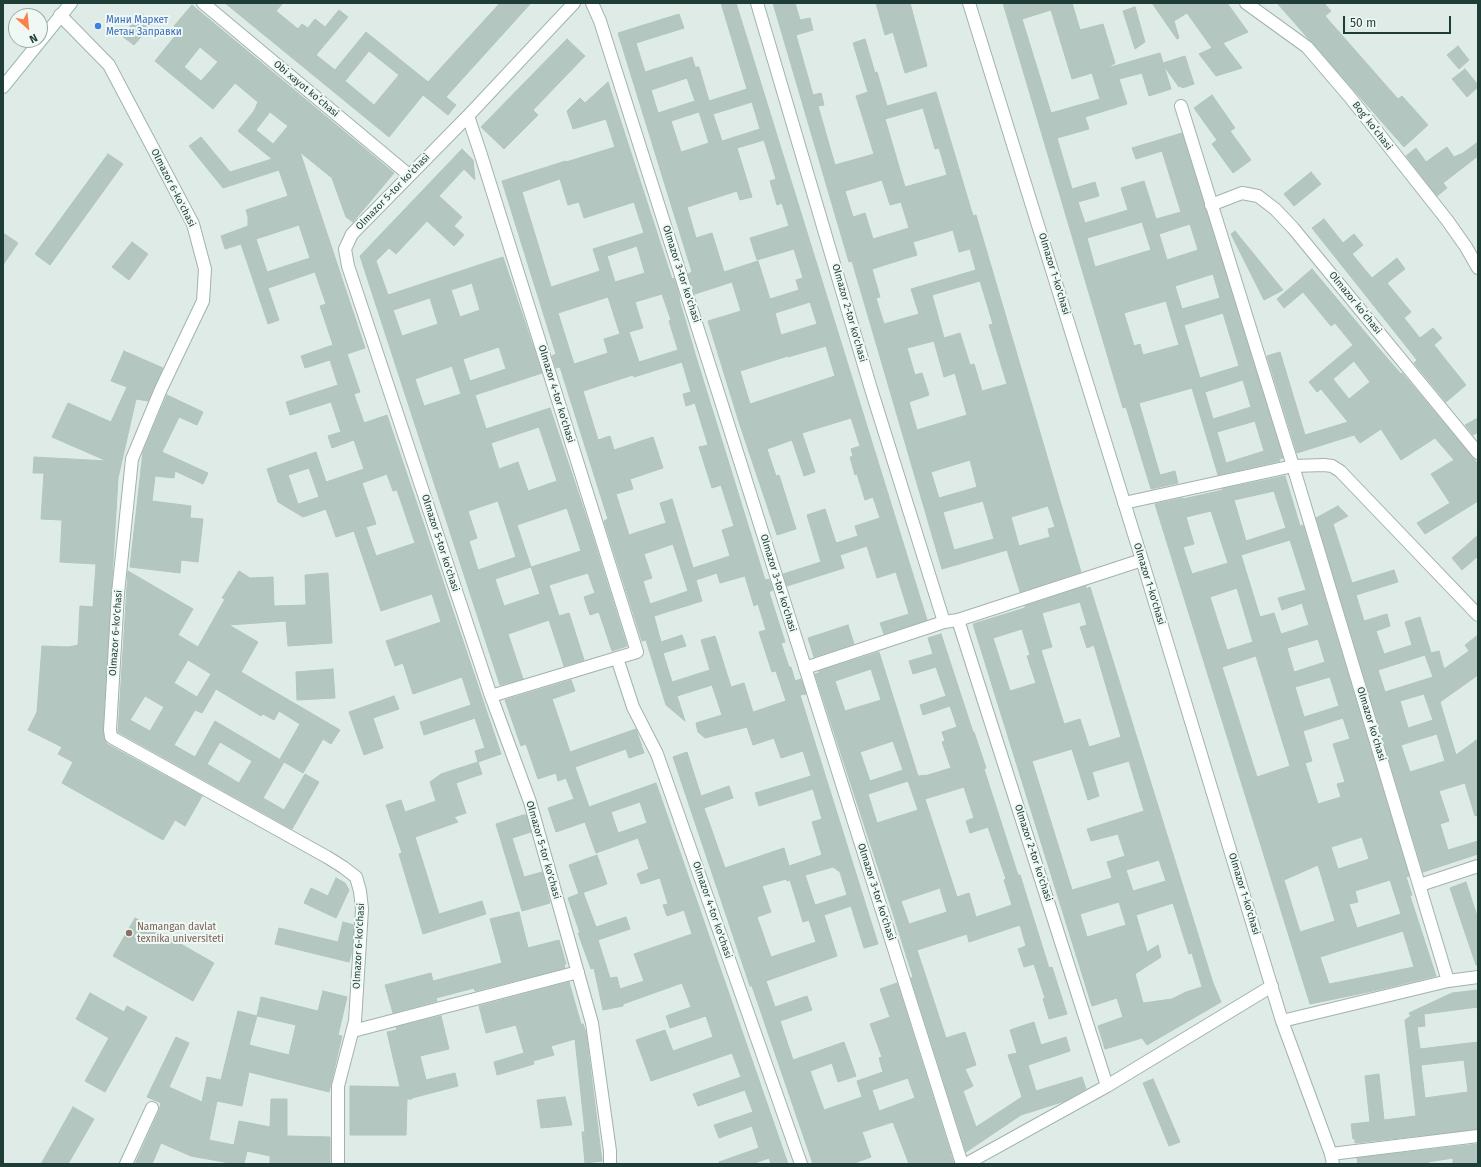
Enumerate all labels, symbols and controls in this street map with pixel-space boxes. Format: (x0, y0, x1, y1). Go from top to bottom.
north arrow (8, 8, 48, 48)
scale bar (1345, 8, 1453, 34)
place label: Мини Маркет Метан Заправки (106, 14, 182, 38)
text: 50 m (1350, 16, 1376, 30)
marker: Мини Маркет Метан Заправки (93, 21, 103, 31)
text: N (27, 31, 39, 46)
street label: Obi xayot koʻchasi (271, 58, 341, 120)
street label: Bogʻ koʻchasi (1349, 99, 1395, 153)
street label: Olmazor 6-ko'chasi (148, 147, 198, 229)
street label: Olmazor 5-tor ko'chasi (353, 151, 433, 233)
street label: Olmazor 3-tor ko'chasi (660, 224, 702, 324)
street label: Olmazor 1-ko'chasi (1036, 232, 1072, 316)
street label: Olmazor 2-tor ko'chasi (829, 263, 869, 363)
street label: Olmazor koʻchasi (1326, 269, 1384, 337)
street label: Olmazor 4-tor ko'chasi (535, 343, 577, 445)
street label: Olmazor 5-tor ko'chasi (419, 493, 461, 593)
street label: Olmazor 3-tor ko'chasi (757, 533, 799, 633)
street label: Olmazor 1-ko'chasi (1131, 542, 1167, 626)
street label: Olmazor 6-ko'chasi (107, 590, 125, 676)
street label: Olmazor koʻchasi (1354, 685, 1388, 763)
street label: Olmazor 5-tor ko'chasi (523, 799, 563, 901)
street label: Olmazor 2-tor ko'chasi (1012, 803, 1054, 903)
street label: Olmazor 3-tor ko'chasi (855, 842, 897, 942)
street label: Olmazor 1-ko'chasi (1226, 852, 1262, 936)
street label: Olmazor 4-tor ko'chasi (690, 860, 734, 960)
street label: Olmazor 6-ko'chasi (351, 903, 367, 989)
place label: Namangan davlat texnika universiteti (137, 921, 224, 944)
marker: Namangan davlat texnika universiteti (124, 928, 134, 938)

